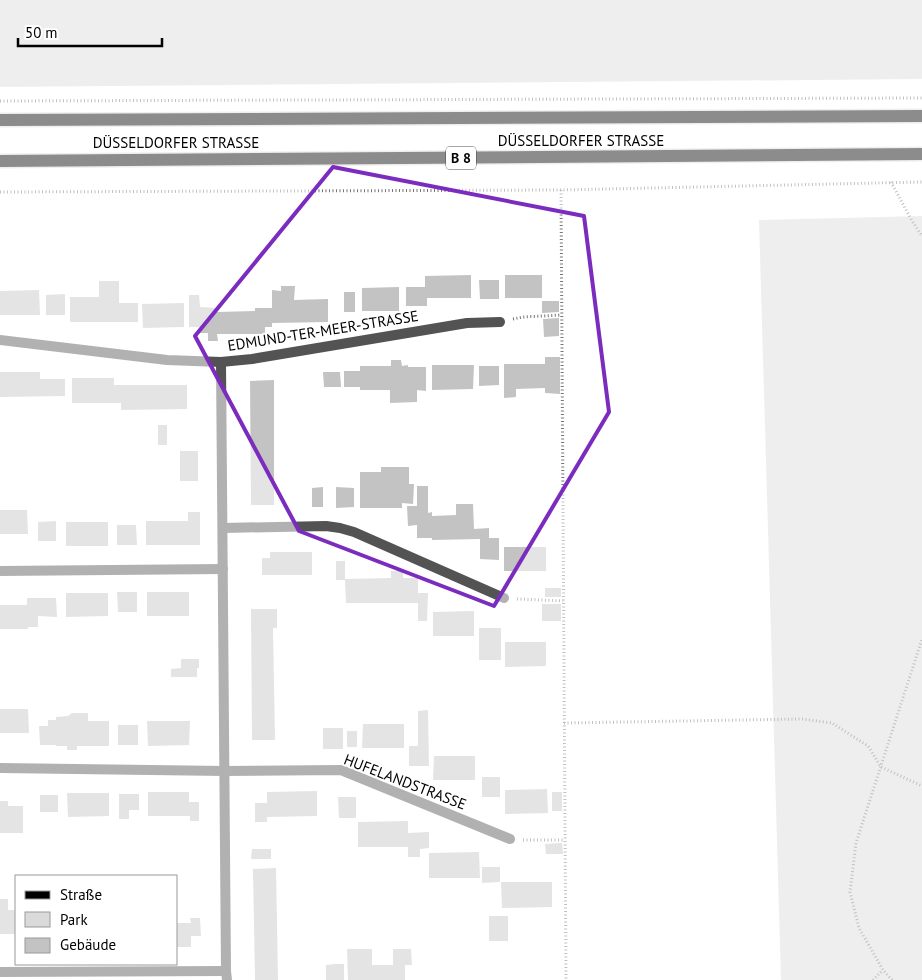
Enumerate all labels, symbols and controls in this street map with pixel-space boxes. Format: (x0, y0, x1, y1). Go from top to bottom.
scale bar (18, 15, 161, 47)
text: 50 m (25, 23, 58, 42)
street label: DÜSSELDORFER STRASSE (498, 131, 664, 150)
street label: DÜSSELDORFER STRASSE (93, 133, 259, 152)
road number: B 8 (446, 146, 476, 170)
street label: EDMUND-TER-MEER-STRASSE (226, 306, 420, 355)
street label: HUFELANDSTRASSE (341, 749, 469, 814)
legend (15, 875, 178, 965)
text: Straße (60, 885, 102, 904)
text: Park (60, 910, 88, 929)
text: Gebäude (60, 935, 116, 954)

